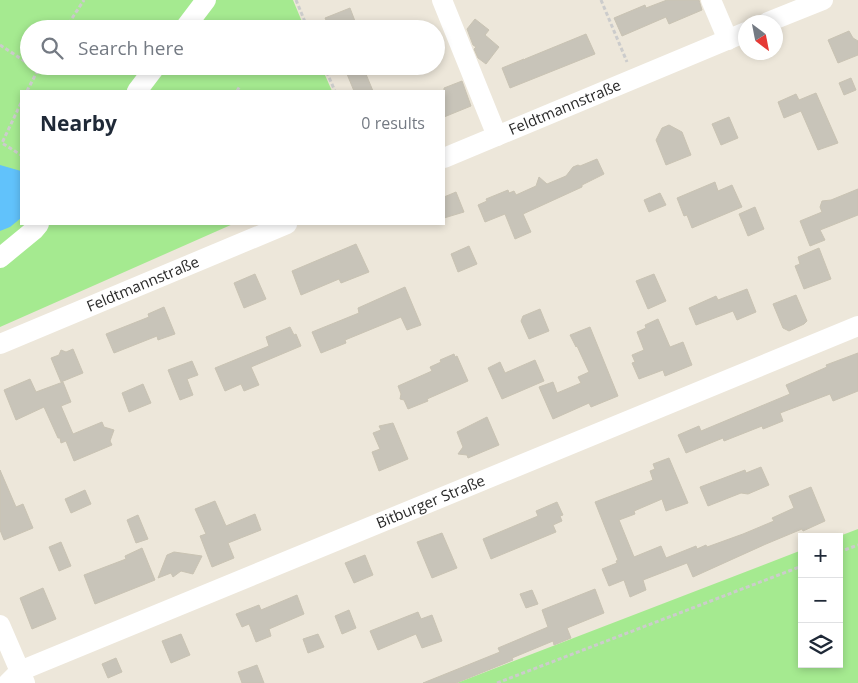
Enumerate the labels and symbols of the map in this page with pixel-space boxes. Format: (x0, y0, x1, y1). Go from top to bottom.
north arrow (738, 15, 783, 60)
street label: Feldtmannstraße (505, 74, 624, 139)
street label: Feldtmannstraße (83, 251, 202, 316)
street label: Bitburger Straße (373, 470, 488, 532)

